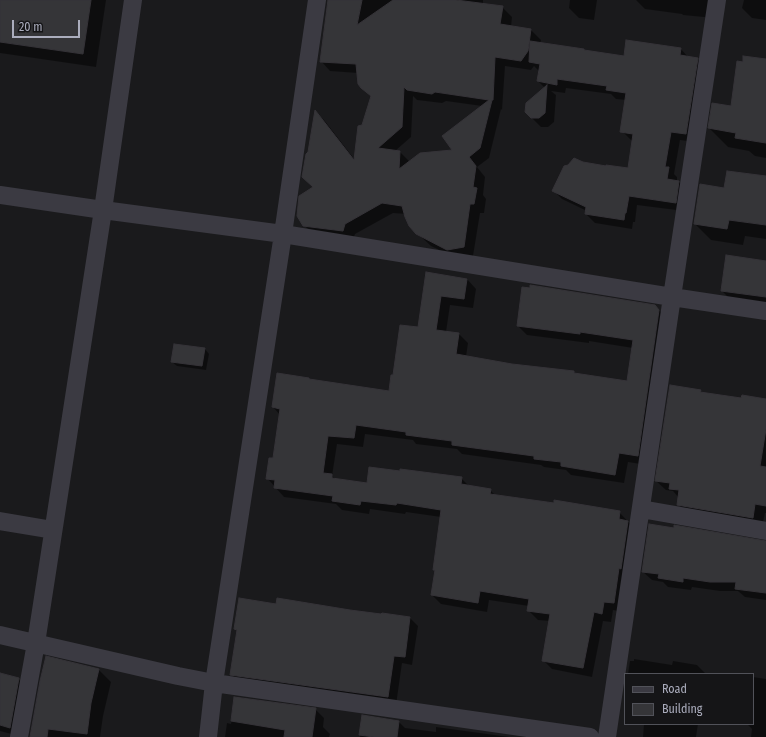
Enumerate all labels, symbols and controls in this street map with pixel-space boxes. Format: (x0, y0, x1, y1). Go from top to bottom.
scale bar (14, 12, 82, 38)
text: 20 m (19, 20, 43, 34)
legend (624, 673, 754, 725)
text: Road (662, 682, 687, 696)
text: Building (662, 702, 702, 716)

